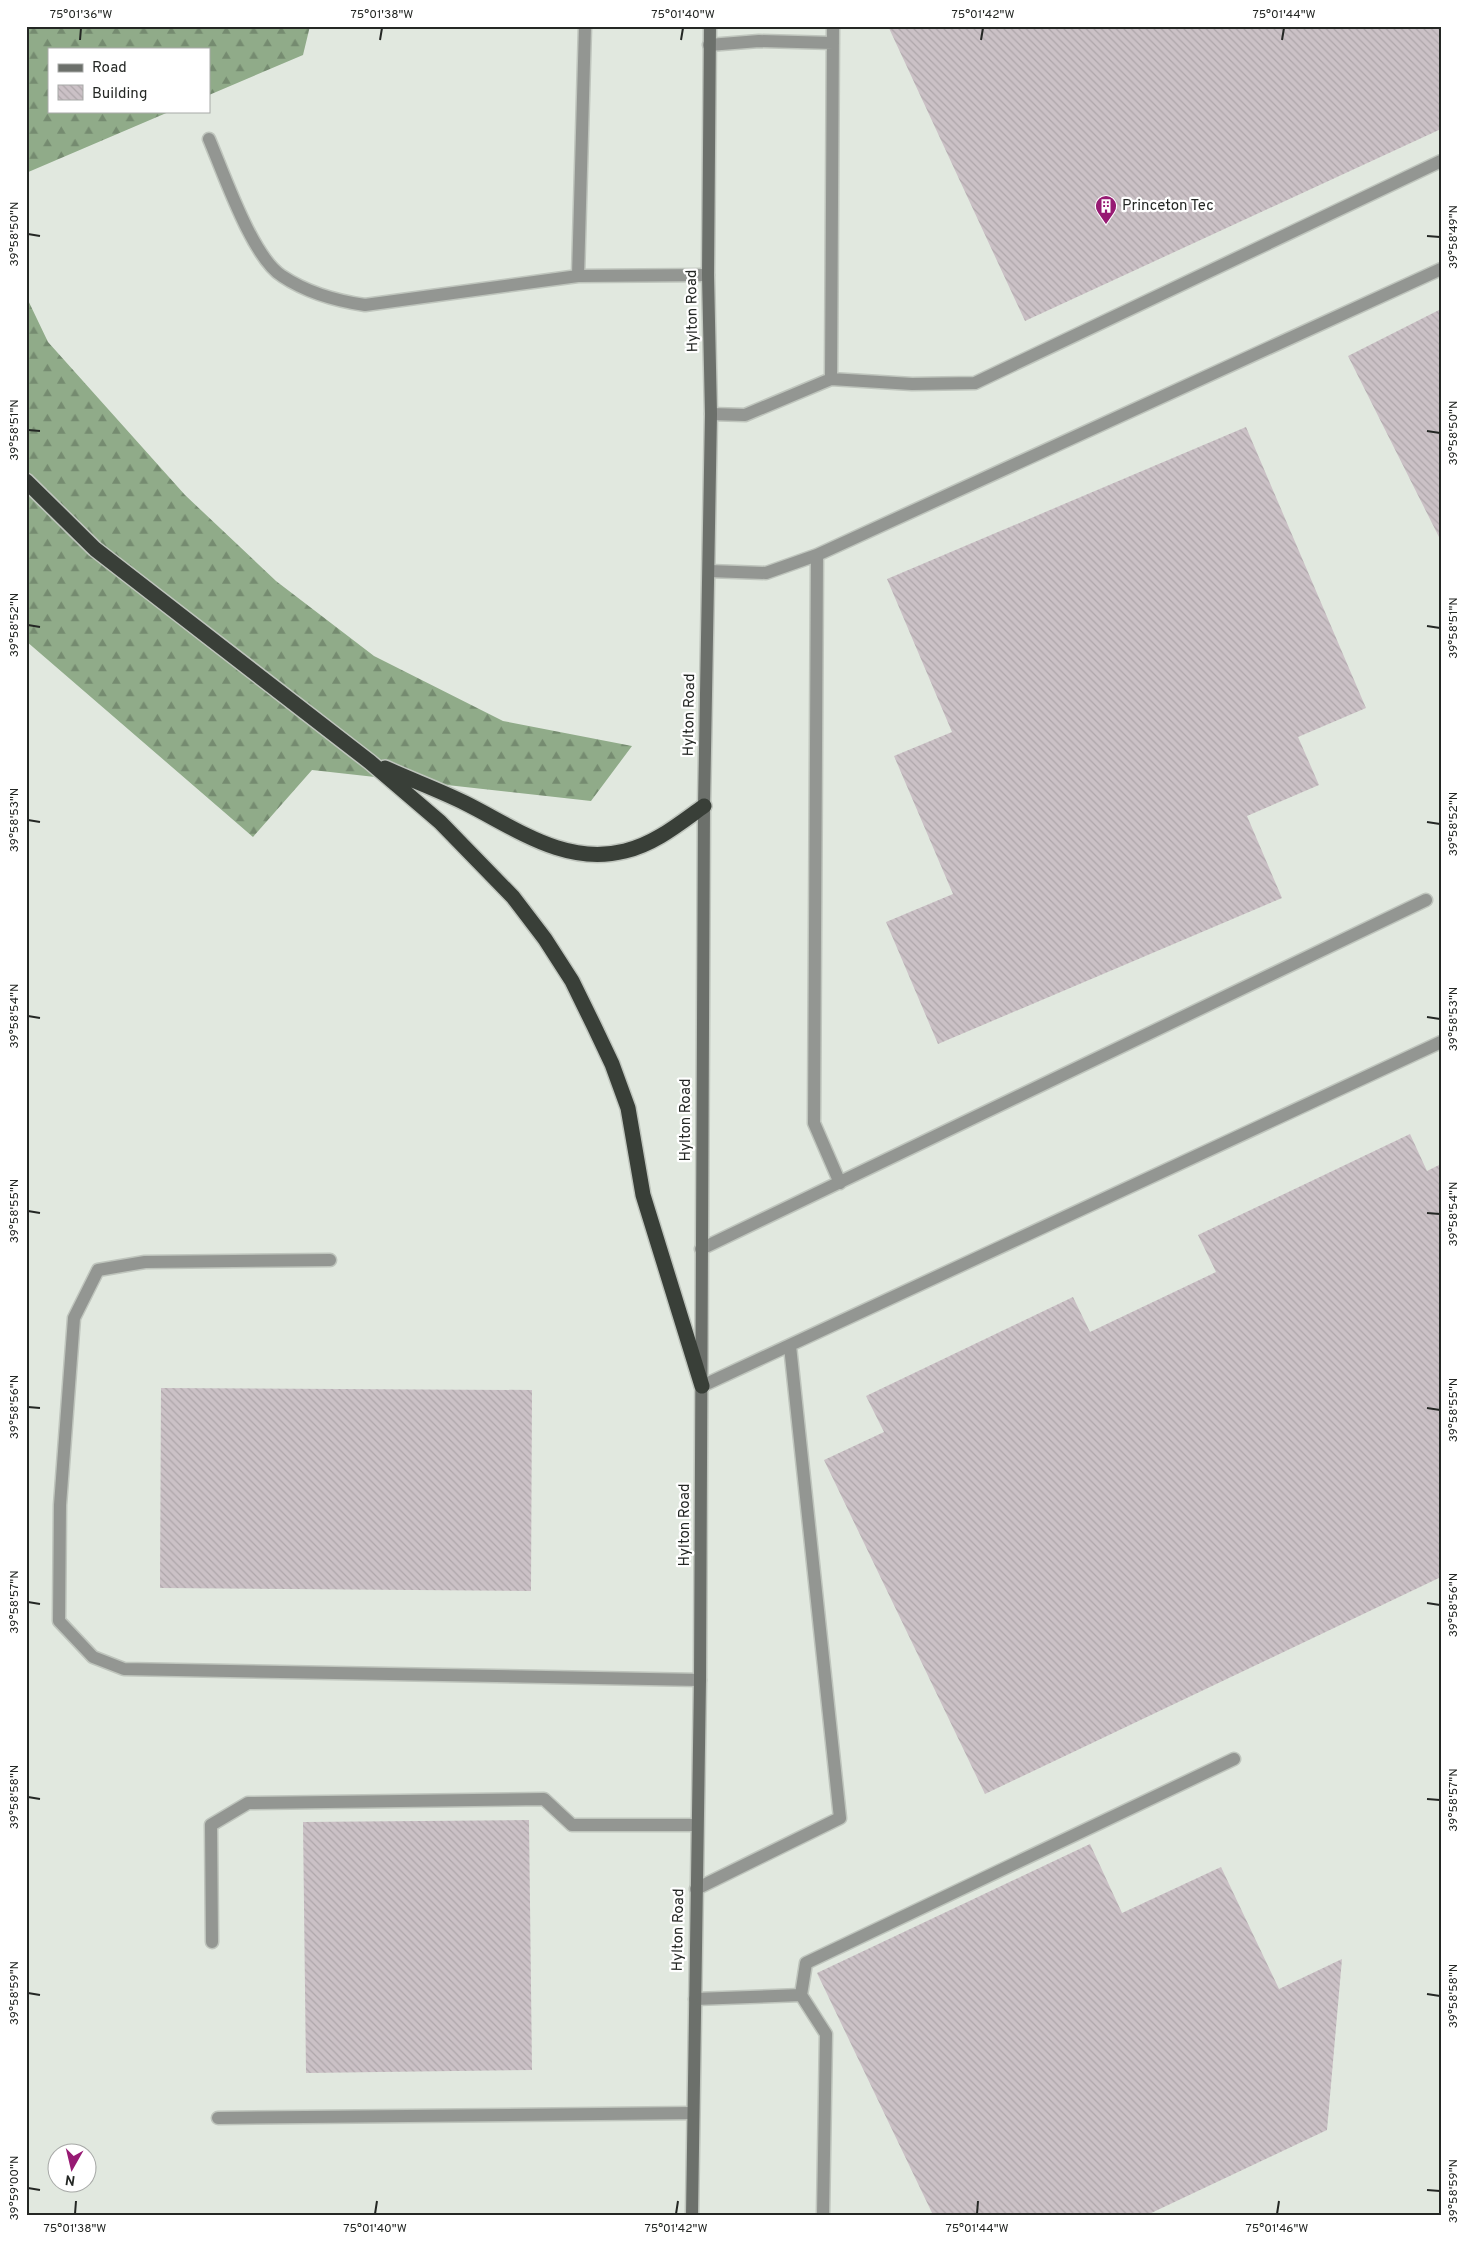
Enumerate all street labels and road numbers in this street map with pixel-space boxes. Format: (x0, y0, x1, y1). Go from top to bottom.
street label: Hylton Road (683, 269, 703, 353)
street label: Hylton Road (680, 673, 700, 757)
street label: Hylton Road (677, 1079, 696, 1161)
street label: Hylton Road (676, 1484, 695, 1566)
street label: Hylton Road (669, 1888, 689, 1972)

